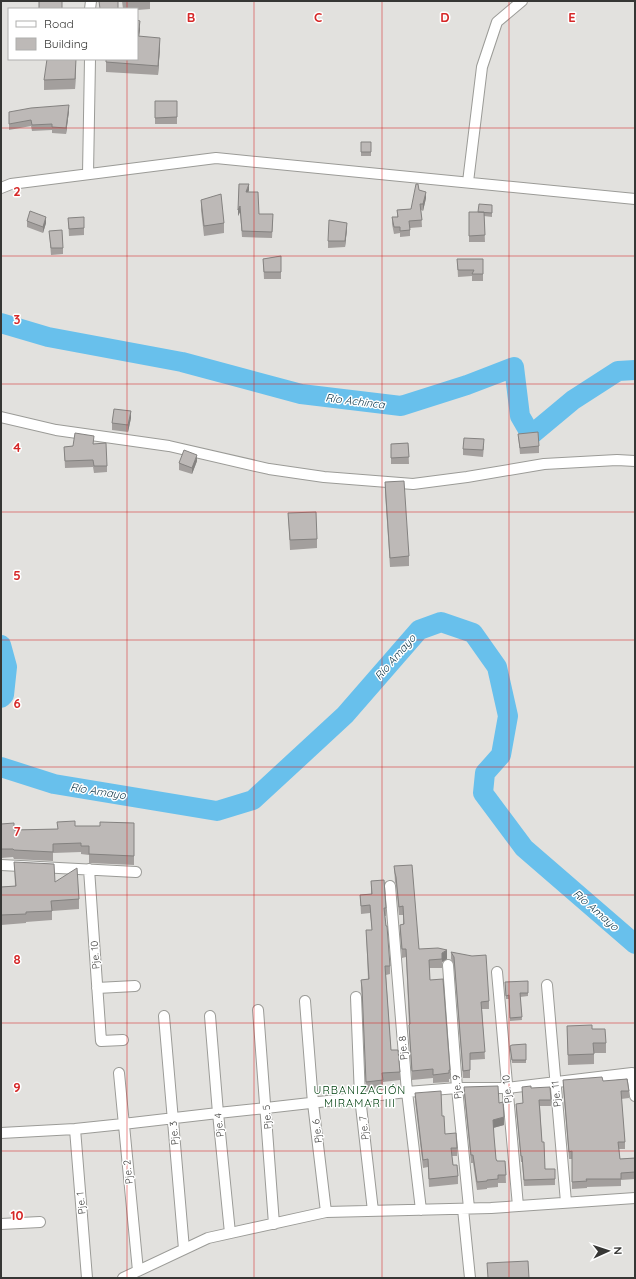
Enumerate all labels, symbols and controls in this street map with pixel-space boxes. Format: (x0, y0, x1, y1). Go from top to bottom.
legend (8, 8, 138, 60)
text: B (187, 9, 195, 25)
text: C (314, 9, 322, 25)
text: D (440, 9, 450, 25)
text: E (568, 9, 576, 25)
text: Road (44, 16, 74, 31)
text: Building (44, 36, 88, 51)
text: 2 (13, 183, 21, 199)
text: 3 (14, 311, 21, 327)
water label: Río Achinca (325, 390, 387, 412)
text: 4 (13, 439, 21, 455)
text: 5 (13, 567, 21, 583)
water label: Río Amayo (371, 630, 420, 683)
text: 6 (13, 695, 21, 711)
water label: Río Amayo (69, 780, 128, 803)
text: 7 (13, 823, 21, 839)
water label: Río Amayo (570, 886, 623, 935)
street label: Pje. 10 (88, 940, 102, 970)
text: 8 (13, 951, 21, 967)
street label: Pje. 8 (395, 1035, 411, 1061)
street label: Pje. 9 (449, 1074, 465, 1100)
street label: Pje. 10 (499, 1074, 515, 1104)
text: 9 (13, 1079, 21, 1095)
street label: Pje. 11 (548, 1080, 564, 1108)
district label: URBANIZACIÓN MIRAMAR III (314, 1083, 406, 1110)
street label: Pje. 5 (260, 1104, 274, 1130)
street label: Pje. 4 (211, 1112, 227, 1138)
street label: Pje. 7 (356, 1115, 372, 1141)
street label: Pje. 6 (309, 1118, 325, 1144)
street label: Pje. 3 (166, 1120, 182, 1146)
street label: Pje. 2 (120, 1159, 136, 1185)
street label: Pje. 1 (74, 1191, 88, 1215)
text: 10 (10, 1207, 24, 1223)
north arrow (588, 1231, 628, 1271)
text: N (611, 1246, 625, 1255)

